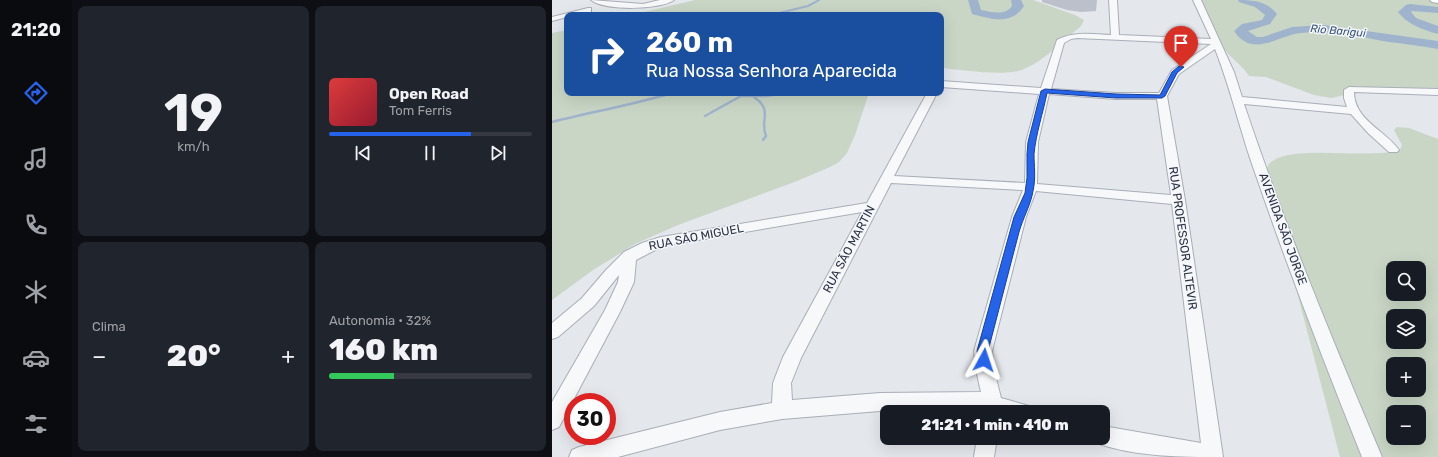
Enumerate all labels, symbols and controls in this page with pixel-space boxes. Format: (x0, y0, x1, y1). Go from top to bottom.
text: 21:20 (11, 19, 61, 41)
water label: Rio Barigui (1310, 22, 1367, 40)
text: 260 m (646, 26, 733, 59)
pin (1164, 26, 1198, 67)
icon: right (580, 28, 632, 80)
icon: arrive (1170, 32, 1192, 54)
text: Rua Nossa Senhora Aparecida (646, 60, 897, 82)
icon: directions (22, 79, 50, 107)
text: 19 (164, 82, 223, 144)
text: Open Road (389, 85, 469, 103)
text: Tom Ferris (389, 103, 452, 118)
text: km/h (177, 139, 210, 154)
icon: previous (352, 142, 374, 164)
icon: pause (419, 142, 441, 164)
icon: next (487, 142, 509, 164)
icon: music (22, 145, 50, 173)
street label: RUA PROFESSOR ALTEVIR (1166, 165, 1200, 311)
street label: AVENIDA SÃO JORGE (1256, 171, 1310, 287)
street label: RUA SÃO MARTIN (820, 203, 878, 295)
icon: phone (22, 211, 50, 239)
street label: RUA SÃO MIGUEL (647, 221, 745, 253)
map controls (1386, 261, 1426, 445)
button: search (1386, 261, 1426, 301)
icon: climate (22, 278, 50, 306)
button: layers (1386, 309, 1426, 349)
text: Autonomia · 32% (329, 313, 431, 328)
text: Clima (92, 319, 126, 334)
text: 160 km (329, 332, 438, 368)
text: 20° (167, 338, 221, 374)
position arrow (963, 339, 1005, 381)
text: − (92, 343, 106, 370)
text: + (281, 343, 295, 370)
icon: car (22, 344, 50, 372)
button: + (1386, 357, 1426, 397)
speed limit sign: 30 (564, 393, 616, 445)
button: − (1386, 405, 1426, 445)
icon: filters (22, 410, 50, 438)
text: 21:21 · 1 min · 410 m (921, 416, 1069, 434)

